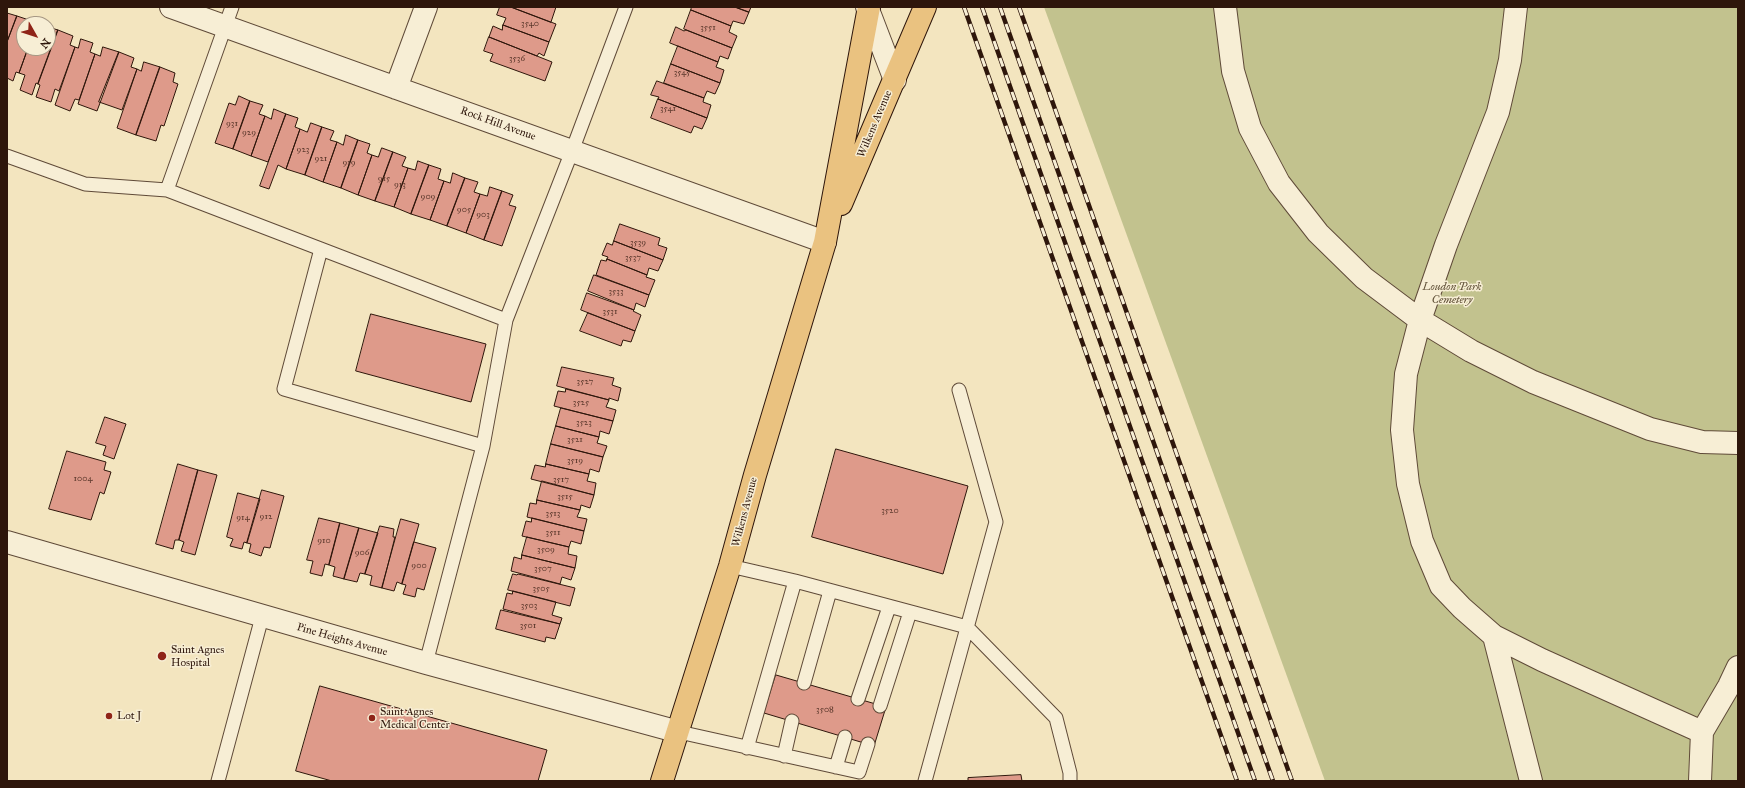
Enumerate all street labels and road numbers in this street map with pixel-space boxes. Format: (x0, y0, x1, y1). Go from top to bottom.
street label: Wilkens Avenue (855, 89, 895, 159)
street label: Rock Hill Avenue (458, 104, 538, 144)
street label: Wilkens Avenue (729, 476, 761, 548)
street label: Pine Heights Avenue (295, 621, 389, 659)

